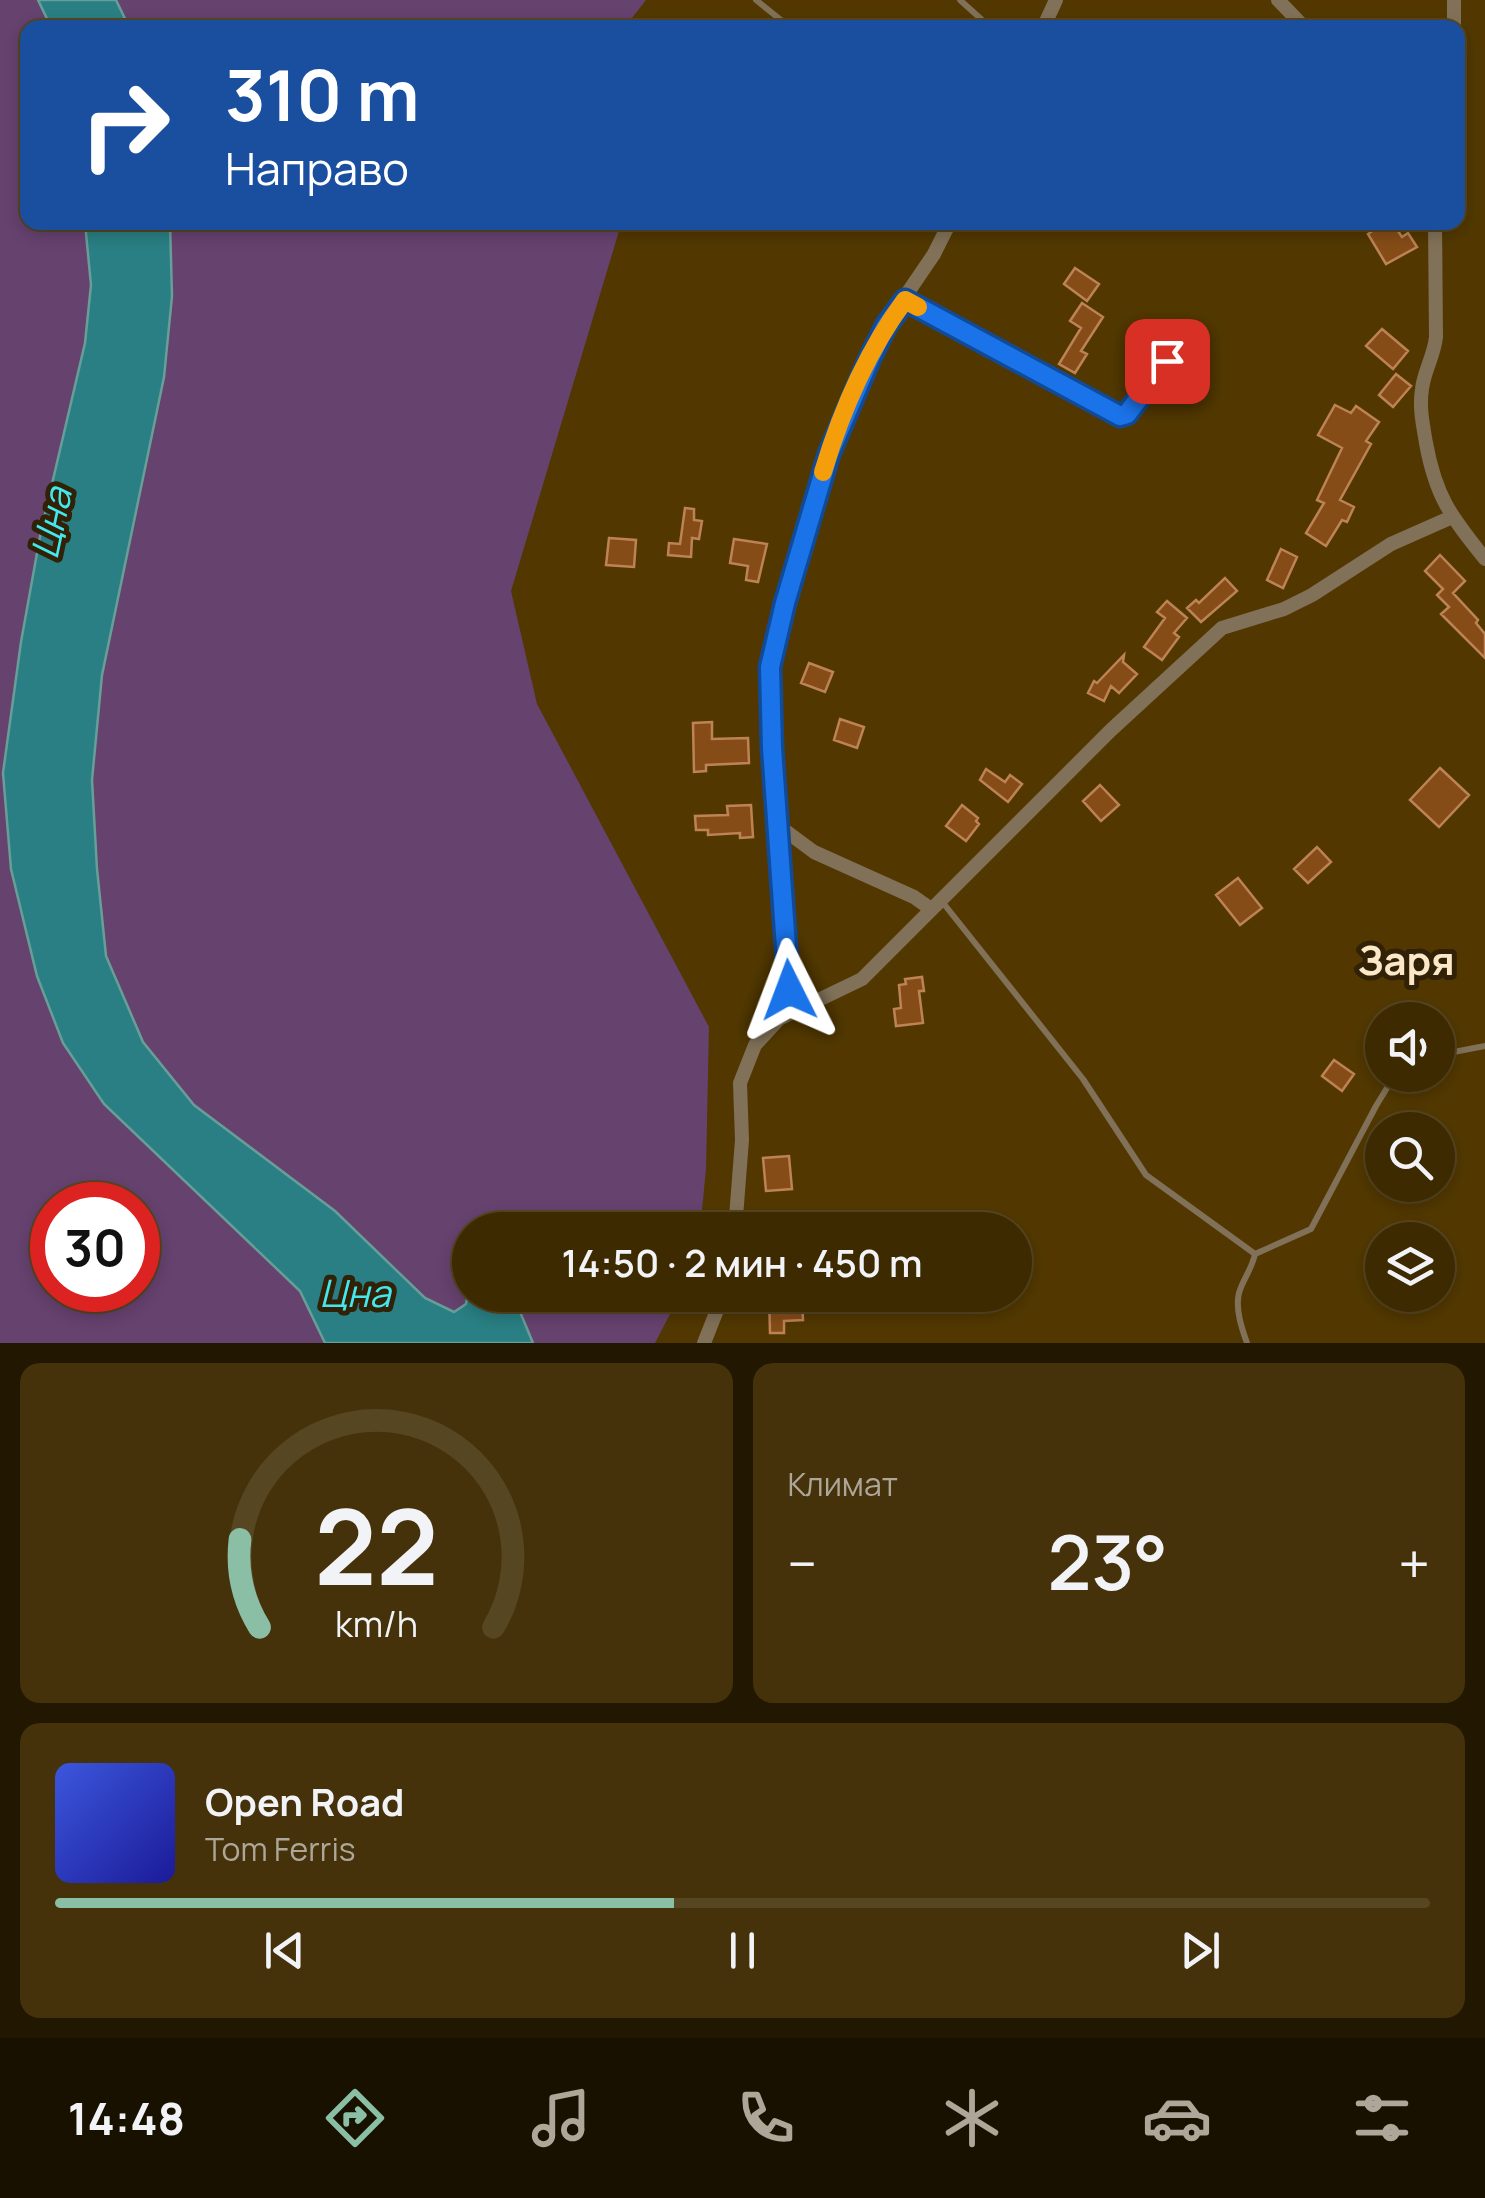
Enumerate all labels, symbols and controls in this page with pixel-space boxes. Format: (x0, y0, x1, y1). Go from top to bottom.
text: 310 m (225, 46, 419, 142)
icon: right (60, 60, 190, 190)
text: Направо (225, 137, 409, 199)
pin (1125, 319, 1210, 404)
icon: arrive (1140, 334, 1195, 389)
water label: Цна (17, 481, 83, 563)
district label: Заря (1358, 932, 1455, 987)
position arrow (737, 938, 841, 1042)
map controls (1365, 1002, 1455, 1312)
button: sound (1365, 1002, 1455, 1092)
button: search (1365, 1112, 1455, 1202)
speed limit sign: 30 (30, 1182, 160, 1312)
button: layers (1365, 1222, 1455, 1312)
text: 14:50 · 2 мин · 450 m (561, 1236, 923, 1288)
water label: Цна (320, 1266, 392, 1318)
text: Климат (788, 1462, 898, 1506)
text: 22 (314, 1474, 438, 1616)
text: 23° (1047, 1510, 1168, 1613)
text: − (788, 1525, 817, 1601)
text: + (1398, 1525, 1430, 1601)
text: km/h (335, 1599, 418, 1648)
text: Open Road (205, 1775, 404, 1827)
text: Tom Ferris (205, 1827, 356, 1871)
icon: previous (257, 1923, 312, 1978)
icon: pause (715, 1923, 770, 1978)
icon: next (1173, 1923, 1228, 1978)
icon: directions (320, 2083, 390, 2153)
icon: music (526, 2083, 596, 2153)
icon: phone (731, 2083, 801, 2153)
icon: climate (937, 2083, 1007, 2153)
icon: car (1142, 2083, 1212, 2153)
icon: filters (1347, 2083, 1417, 2153)
text: 14:48 (68, 2087, 185, 2149)

